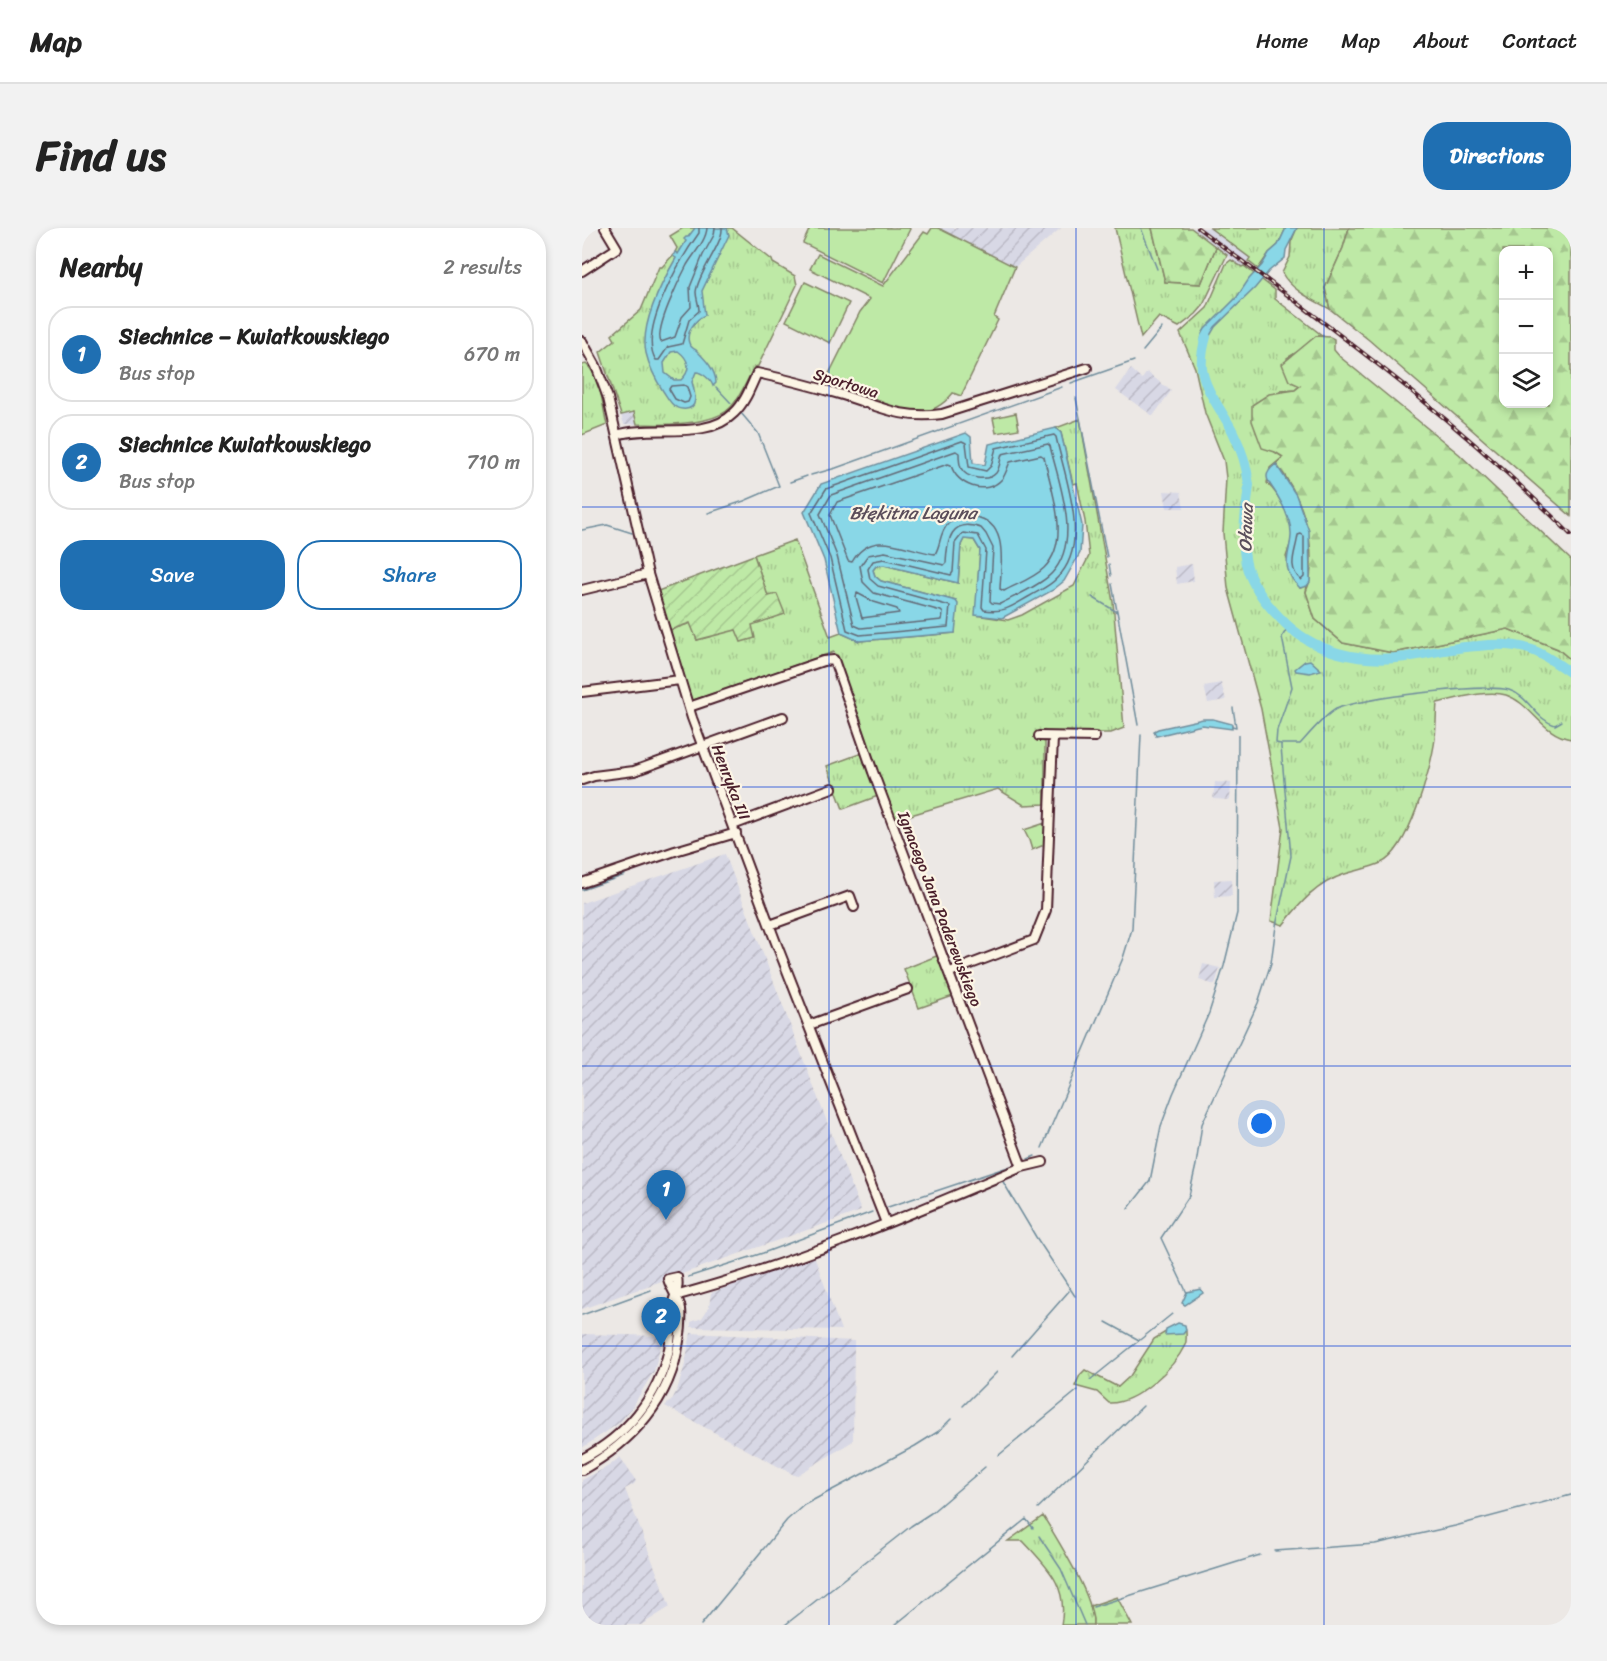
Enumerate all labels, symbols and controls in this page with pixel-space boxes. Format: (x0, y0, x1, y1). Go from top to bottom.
text: Map (30, 17, 82, 66)
text: Home (1256, 22, 1308, 60)
text: Map (1341, 22, 1380, 60)
text: About (1413, 22, 1470, 60)
text: Contact (1503, 22, 1577, 60)
text: Find us (36, 119, 166, 193)
button: Directions (1423, 122, 1571, 190)
text: Nearby (60, 244, 142, 290)
map controls (1499, 246, 1553, 408)
button: + (1499, 246, 1553, 300)
text: 2 results (443, 250, 522, 285)
button: − (1499, 300, 1553, 354)
text: Siechnice – Kwiatkowskiego (119, 317, 389, 356)
text: 1 (77, 337, 86, 372)
text: 670 m (464, 337, 520, 372)
button: layers (1499, 354, 1553, 408)
text: Bus stop (119, 356, 195, 391)
street label: Sportowa (810, 359, 882, 407)
text: Siechnice Kwiatkowskiego (119, 425, 371, 464)
text: 2 (76, 445, 87, 480)
text: 710 m (467, 445, 520, 480)
text: Bus stop (119, 464, 195, 499)
water label: Błękitna Laguna (849, 497, 979, 529)
water label: Oława (1229, 501, 1263, 553)
button: Save (60, 540, 285, 610)
button: Share (297, 540, 522, 610)
street label: Henryka III (703, 740, 759, 825)
street label: Ignacego Jana Paderewskiego (889, 806, 991, 1011)
your location (1247, 1109, 1276, 1138)
pin: 1 (646, 1170, 686, 1220)
pin: 2 (642, 1298, 680, 1347)

